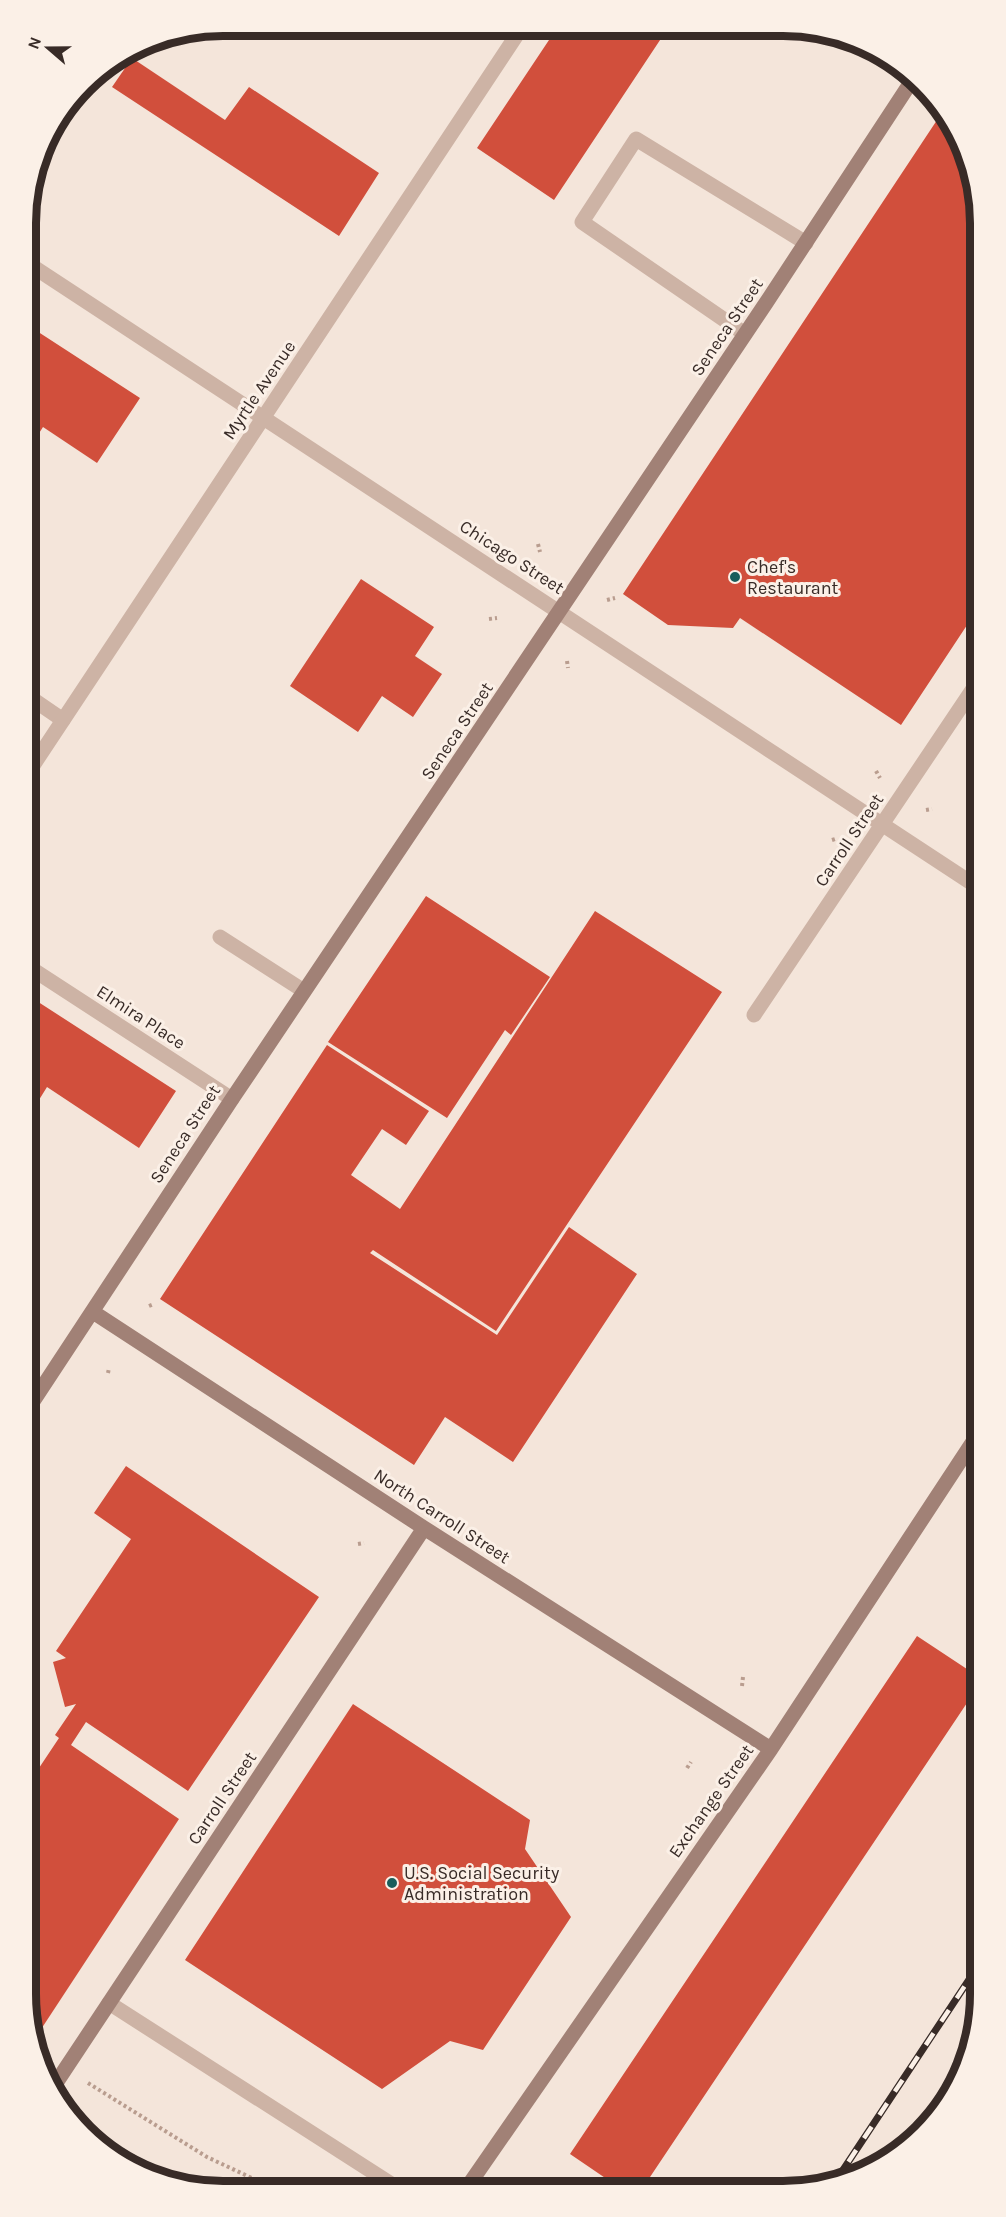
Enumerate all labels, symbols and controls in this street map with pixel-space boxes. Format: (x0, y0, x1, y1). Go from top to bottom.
north arrow (18, 18, 78, 78)
text: N (23, 34, 45, 52)
street label: Seneca Street (686, 274, 768, 380)
street label: Myrtle Avenue (218, 336, 300, 444)
street label: Chicago Street (456, 515, 569, 599)
place label: Chef's Restaurant (747, 556, 839, 599)
marker: Chef's Restaurant (728, 570, 742, 584)
street label: Seneca Street (416, 678, 498, 784)
street label: Carroll Street (810, 789, 888, 891)
street label: Elmira Place (92, 980, 190, 1054)
street label: Seneca Street (145, 1080, 225, 1187)
street label: North Carroll Street (370, 1464, 514, 1568)
street label: Exchange Street (664, 1740, 758, 1862)
street label: Carroll Street (183, 1747, 261, 1849)
place label: U.S. Social Security Administration (404, 1862, 560, 1905)
marker: U.S. Social Security Administration (385, 1876, 399, 1890)

